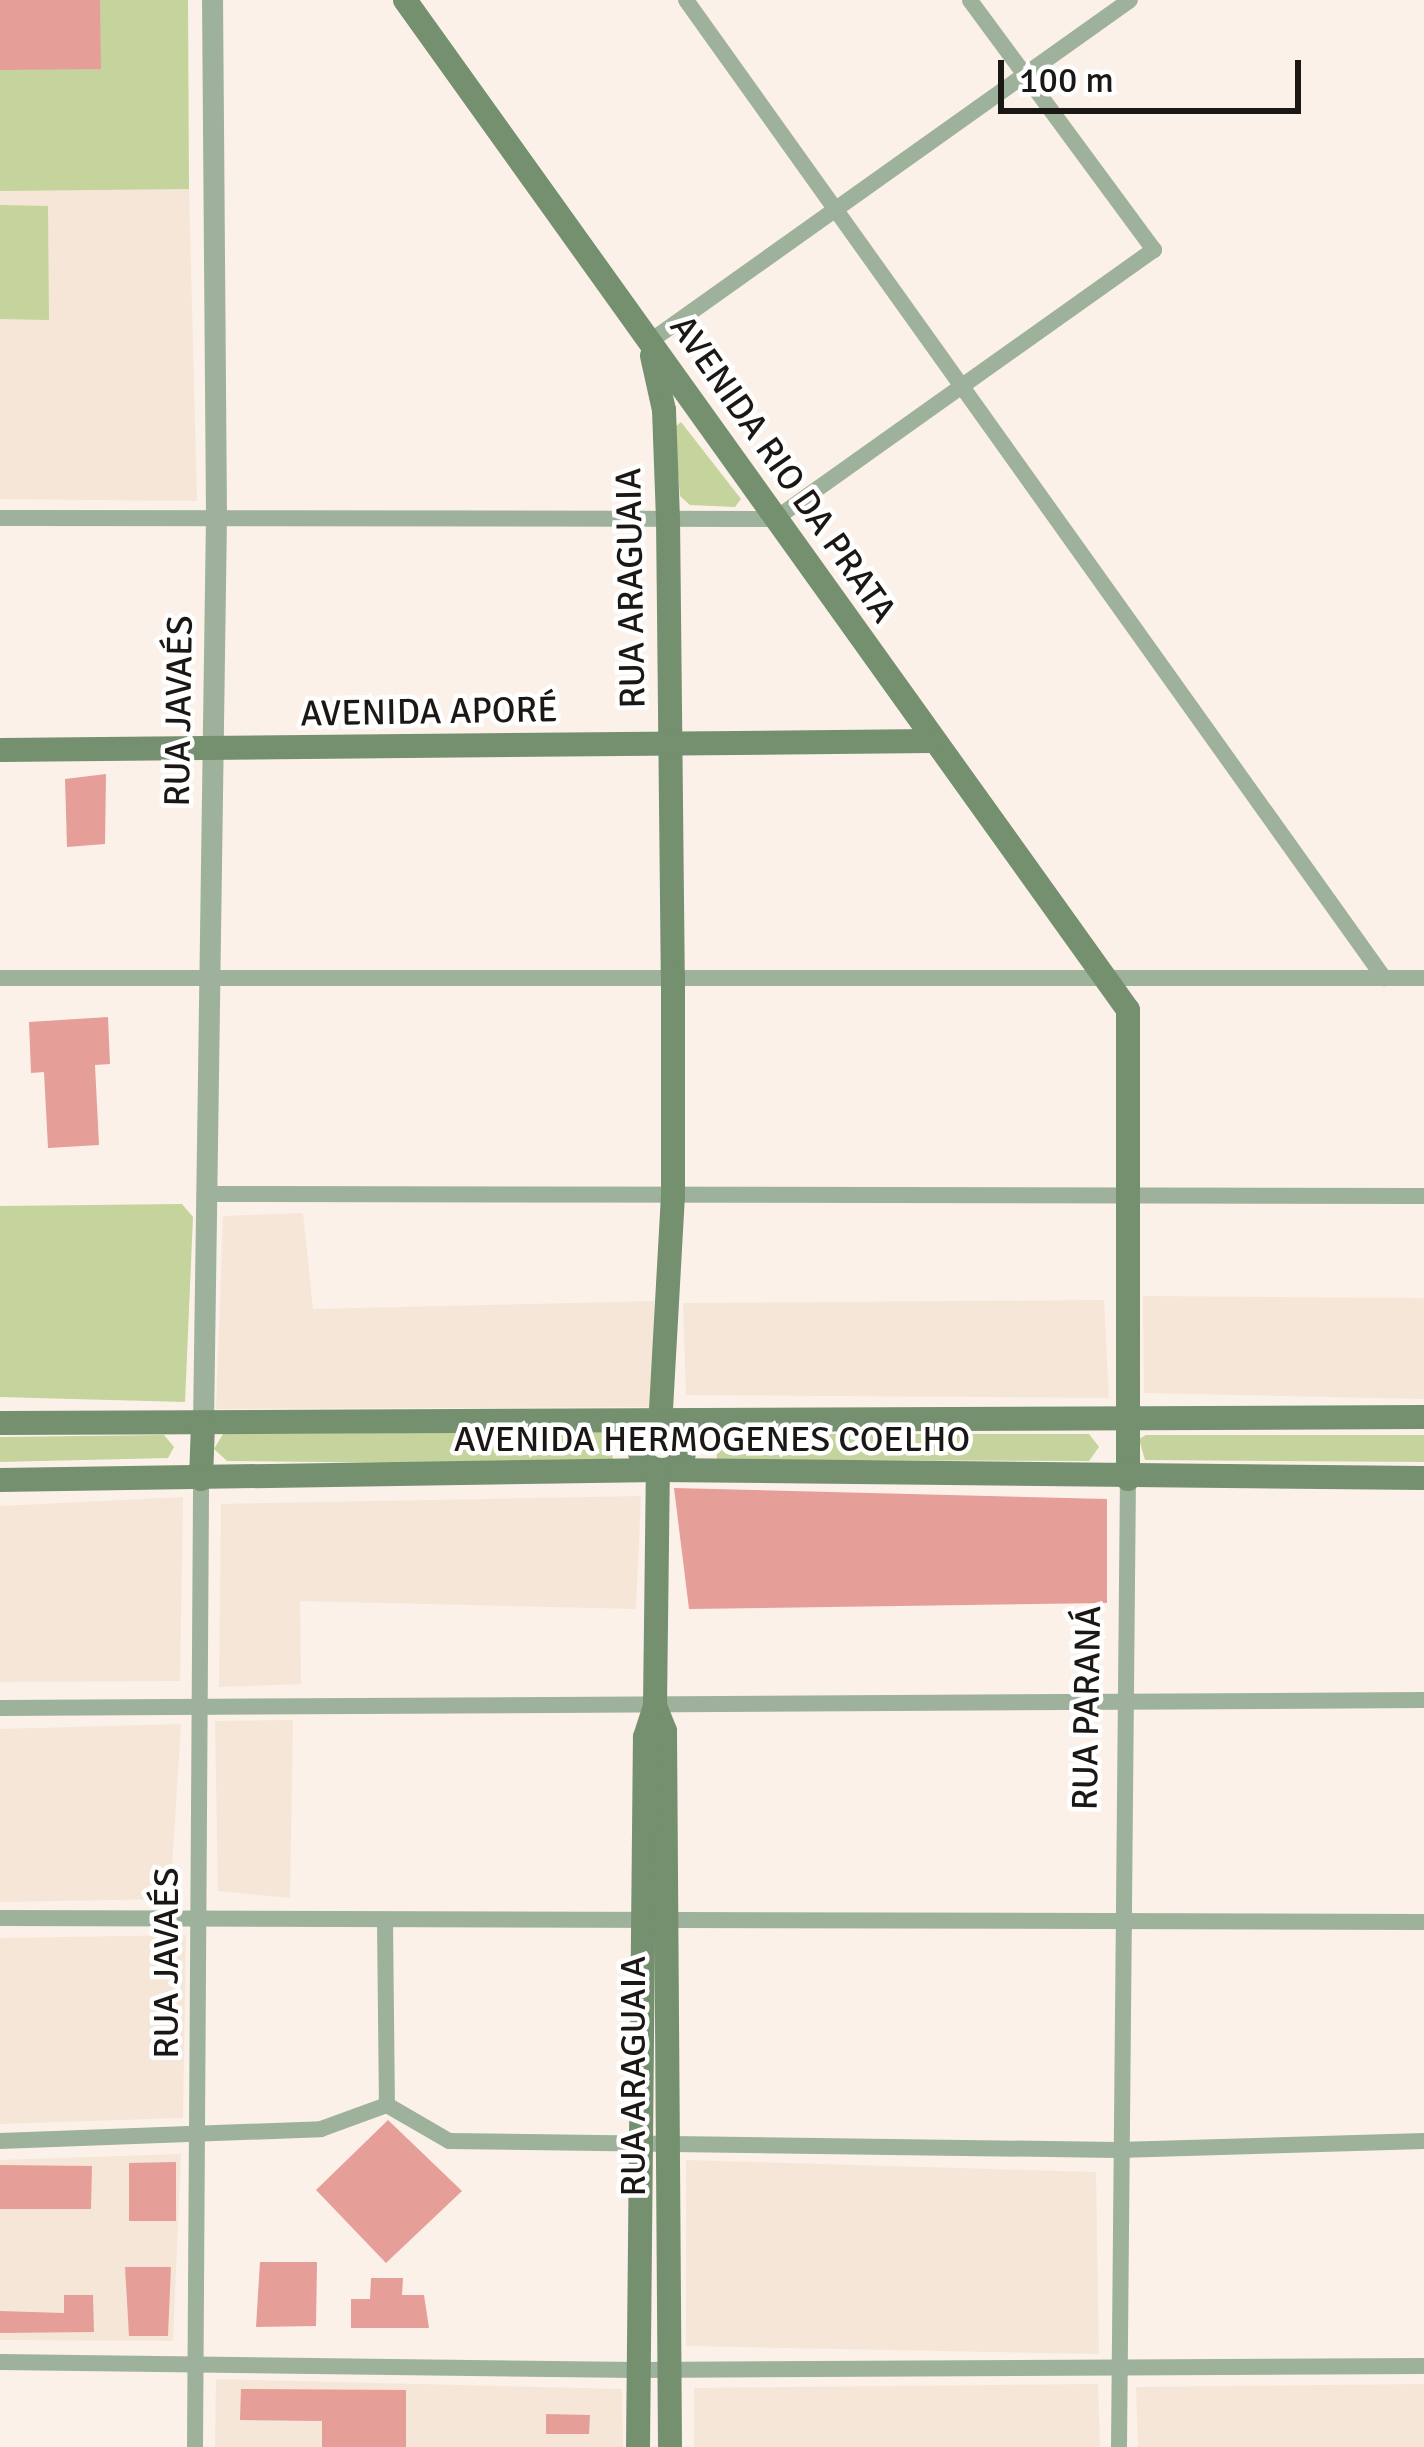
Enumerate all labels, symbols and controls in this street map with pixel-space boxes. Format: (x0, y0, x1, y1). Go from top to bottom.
scale bar (1004, 36, 1307, 110)
text: 100 m (1019, 58, 1114, 103)
street label: AVENIDA RIO DA PRATA (661, 307, 905, 631)
street label: RUA ARAGUAIA (607, 467, 655, 709)
street label: RUA JAVAÉS (156, 615, 202, 807)
street label: AVENIDA APORÉ (300, 688, 558, 736)
street label: AVENIDA HERMOGENES COELHO (454, 1418, 970, 1462)
street label: RUA PARANÁ (1064, 1605, 1110, 1811)
street label: RUA JAVAÉS (145, 1867, 189, 2059)
street label: RUA ARAGUAIA (612, 1956, 656, 2196)

